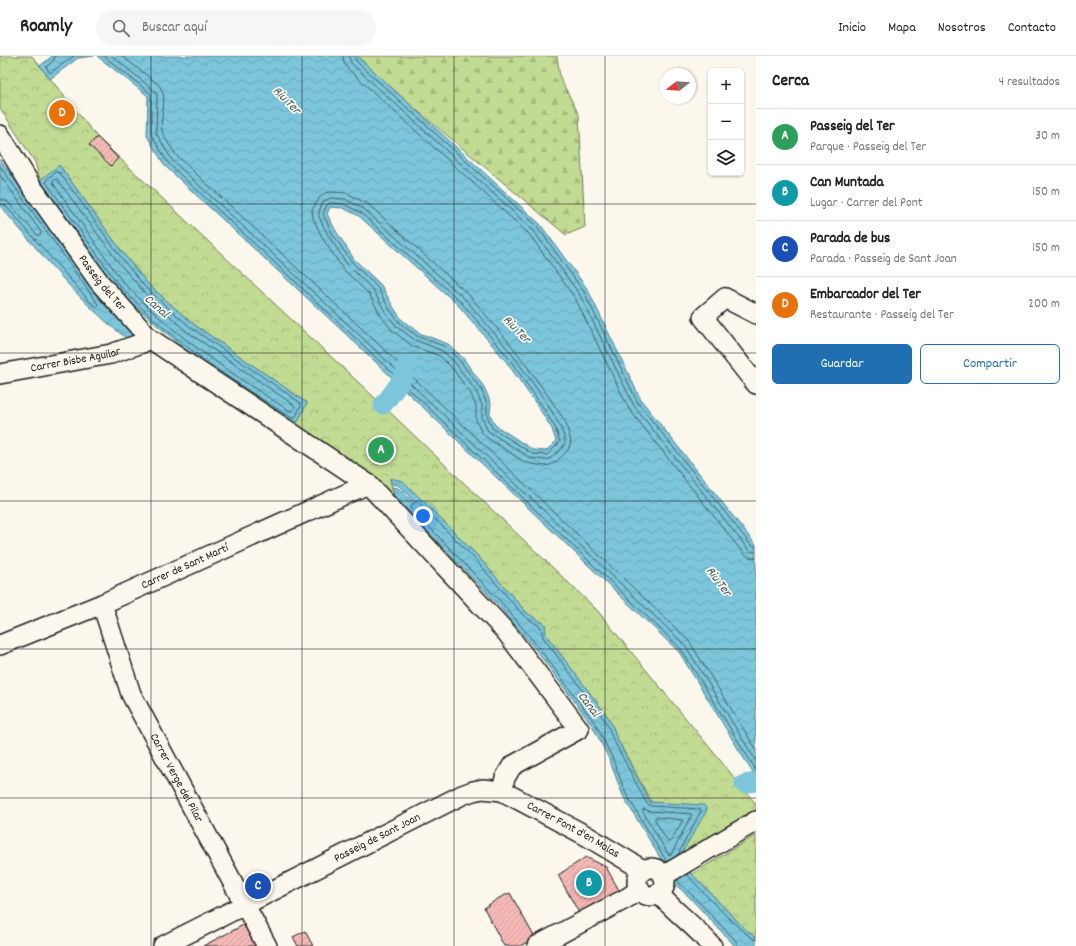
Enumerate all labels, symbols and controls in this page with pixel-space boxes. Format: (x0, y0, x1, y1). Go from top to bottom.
search box (96, 10, 376, 46)
text: Roamly (20, 14, 72, 41)
icon: search (110, 17, 132, 39)
text: Buscar aquí (142, 17, 207, 39)
text: Inicio (838, 18, 866, 38)
text: Mapa (888, 18, 916, 38)
text: Nosotros (938, 18, 986, 38)
text: Contacto (1008, 18, 1056, 38)
north arrow (660, 68, 696, 104)
map controls (708, 68, 744, 176)
button: + (708, 68, 744, 104)
text: Cerca (772, 70, 809, 94)
text: 4 resultados (999, 73, 1060, 92)
water label: Riu Ter (268, 83, 306, 121)
pin: D (49, 98, 75, 128)
button: − (708, 104, 744, 140)
text: Passeig del Ter (810, 116, 895, 138)
text: A (781, 127, 789, 146)
text: 30 m (1035, 127, 1060, 146)
text: Parque · Passeig del Ter (810, 138, 926, 157)
button: layers (708, 140, 744, 176)
text: Can Muntada (810, 172, 884, 194)
text: B (782, 183, 788, 202)
text: 150 m (1032, 183, 1060, 202)
text: Lugar · Carrer del Pont (810, 194, 923, 213)
text: Parada de bus (810, 228, 890, 250)
text: C (782, 239, 788, 258)
text: 150 m (1032, 239, 1060, 258)
text: Parada · Passeig de Sant Joan (810, 250, 957, 269)
street label: Passeig del Ter (74, 251, 130, 315)
text: Embarcador del Ter (810, 284, 921, 306)
water label: Canal (139, 291, 173, 324)
text: D (782, 295, 788, 314)
text: 200 m (1028, 295, 1060, 314)
text: Restaurante · Passeig del Ter (810, 306, 954, 325)
water label: Riu Ter (498, 312, 536, 350)
street label: Carrer Bisbe Aguilar (29, 343, 124, 377)
button: Guardar (772, 344, 912, 384)
button: Compartir (920, 344, 1060, 384)
pin: A (368, 435, 394, 465)
your location (413, 506, 433, 526)
street label: Carrer de Sant Martí (139, 539, 232, 594)
water label: Riu Ter (700, 563, 737, 603)
water label: Canal (572, 688, 604, 723)
street label: Carrer Verge del Pilar (145, 730, 208, 826)
street label: Carrer Font d'en Molas (524, 797, 623, 862)
street label: Passeig de Sant Joan (331, 809, 424, 867)
pin: B (576, 868, 602, 898)
pin: C (245, 871, 271, 901)

